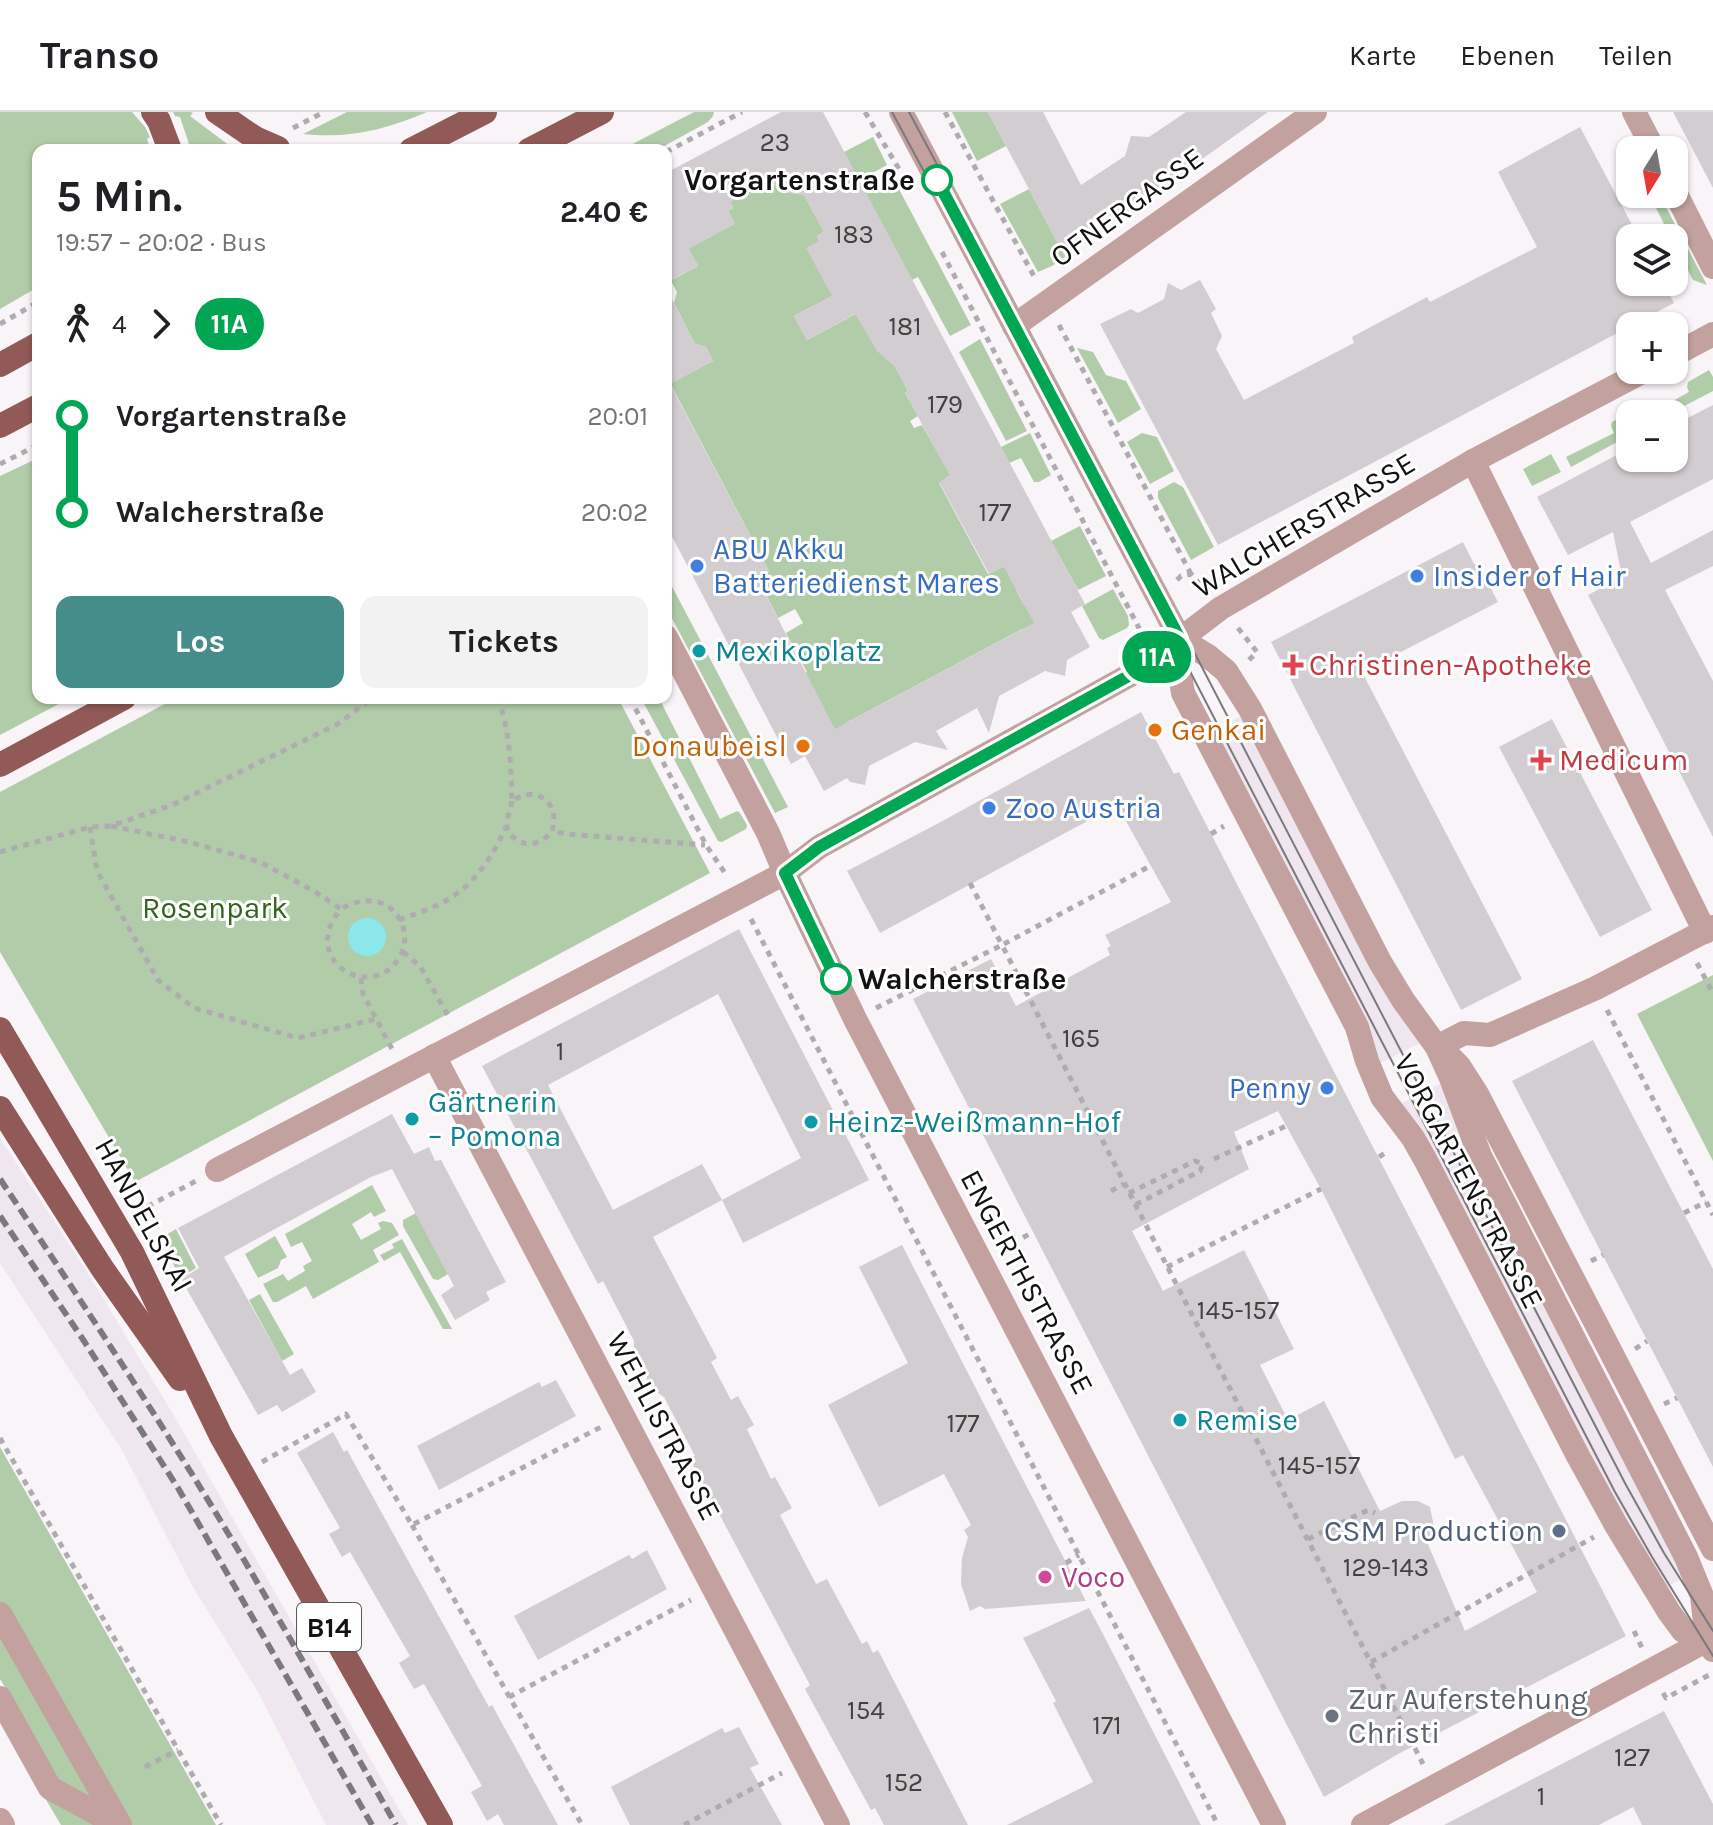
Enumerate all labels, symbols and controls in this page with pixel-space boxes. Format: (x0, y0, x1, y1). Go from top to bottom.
text: Transo (40, 33, 159, 78)
text: Karte (1349, 39, 1416, 72)
text: Ebenen (1460, 39, 1555, 72)
text: Teilen (1599, 39, 1673, 72)
house number: 23 (760, 127, 790, 158)
north arrow (1616, 136, 1688, 208)
map controls (1616, 136, 1688, 472)
street label: OFNERGASSE (1043, 139, 1211, 275)
place label: Vorgartenstraße (684, 162, 915, 198)
marker: Vorgartenstraße (922, 165, 952, 195)
text: 5 Min. (56, 171, 183, 222)
text: 2.40 € (560, 194, 648, 230)
house number: 183 (834, 219, 874, 250)
button: layers (1616, 224, 1688, 296)
text: 19:57 – 20:02 · Bus (56, 227, 267, 258)
icon: walk (56, 302, 100, 346)
icon: forward (139, 302, 183, 346)
text: 11A (211, 307, 248, 340)
text: 4 (112, 309, 127, 340)
house number: 181 (888, 311, 922, 342)
button: + (1616, 312, 1688, 384)
house number: 179 (927, 389, 963, 420)
text: Vorgartenstraße (116, 398, 347, 434)
button: − (1616, 400, 1688, 472)
text: 20:01 (587, 401, 648, 432)
street label: WALCHERSTRASSE (1186, 444, 1422, 606)
text: Walcherstraße (116, 494, 324, 530)
text: 20:02 (581, 497, 648, 528)
house number: 177 (978, 497, 1012, 528)
place label: ABU Akku Batteriedienst Mares (713, 531, 1000, 601)
marker: ABU Akku Batteriedienst Mares (688, 557, 706, 575)
place label: Insider of Hair (1433, 558, 1626, 594)
marker: Insider of Hair (1408, 567, 1426, 585)
button: Los (56, 596, 344, 688)
button: Tickets (360, 596, 648, 688)
line badge: 11A (1111, 631, 1203, 683)
place label: Mexikoplatz (715, 633, 881, 669)
text: 11A (1138, 640, 1176, 673)
marker: Mexikoplatz (690, 642, 708, 660)
place label: Christinen-Apotheke (1309, 647, 1592, 683)
marker: Christinen-Apotheke (1284, 656, 1302, 674)
place label: Genkai (1171, 712, 1266, 748)
marker: Genkai (1146, 721, 1164, 739)
place label: Donaubeisl (632, 728, 787, 764)
marker: Donaubeisl (794, 737, 812, 755)
place label: Medicum (1559, 742, 1688, 778)
marker: Medicum (1530, 749, 1552, 771)
place label: Zoo Austria (1005, 790, 1161, 826)
marker: Zoo Austria (980, 799, 998, 817)
park label: Rosenpark (142, 890, 288, 926)
place label: Walcherstraße (858, 961, 1066, 997)
marker: Walcherstraße (821, 964, 851, 994)
house number: 165 (1062, 1023, 1100, 1054)
house number: 1 (556, 1036, 564, 1067)
street label: VORGARTENSTRASSE (1387, 1047, 1551, 1315)
place label: Penny (1229, 1070, 1311, 1106)
marker: Penny (1318, 1079, 1336, 1097)
place label: Gärtnerin – Pomona (428, 1084, 561, 1154)
place label: Heinz-Weißmann-Hof (827, 1104, 1121, 1140)
marker: Gärtnerin – Pomona (403, 1110, 421, 1128)
marker: Heinz-Weißmann-Hof (802, 1113, 820, 1131)
street label: HANDELSKAI (87, 1132, 201, 1298)
street label: ENGERTHSTRASSE (953, 1164, 1101, 1400)
house number: 145-157 (1197, 1295, 1279, 1326)
street label: WEHLISTRASSE (599, 1326, 729, 1526)
place label: Remise (1196, 1402, 1298, 1438)
house number: 177 (946, 1408, 980, 1439)
marker: Remise (1171, 1411, 1189, 1429)
house number: 145-157 (1278, 1450, 1360, 1481)
place label: CSM Production (1324, 1513, 1543, 1549)
marker: CSM Production (1550, 1522, 1568, 1540)
house number: 129-143 (1343, 1552, 1429, 1583)
place label: Voco (1061, 1559, 1125, 1595)
marker: Voco (1036, 1568, 1054, 1586)
road number: B14 (297, 1603, 361, 1651)
place label: Zur Auferstehung Christi (1348, 1681, 1588, 1751)
house number: 154 (847, 1695, 885, 1726)
marker: Zur Auferstehung Christi (1323, 1707, 1341, 1725)
house number: 171 (1092, 1710, 1122, 1741)
house number: 127 (1614, 1742, 1650, 1773)
house number: 152 (885, 1767, 923, 1798)
house number: 1 (1537, 1781, 1545, 1812)

